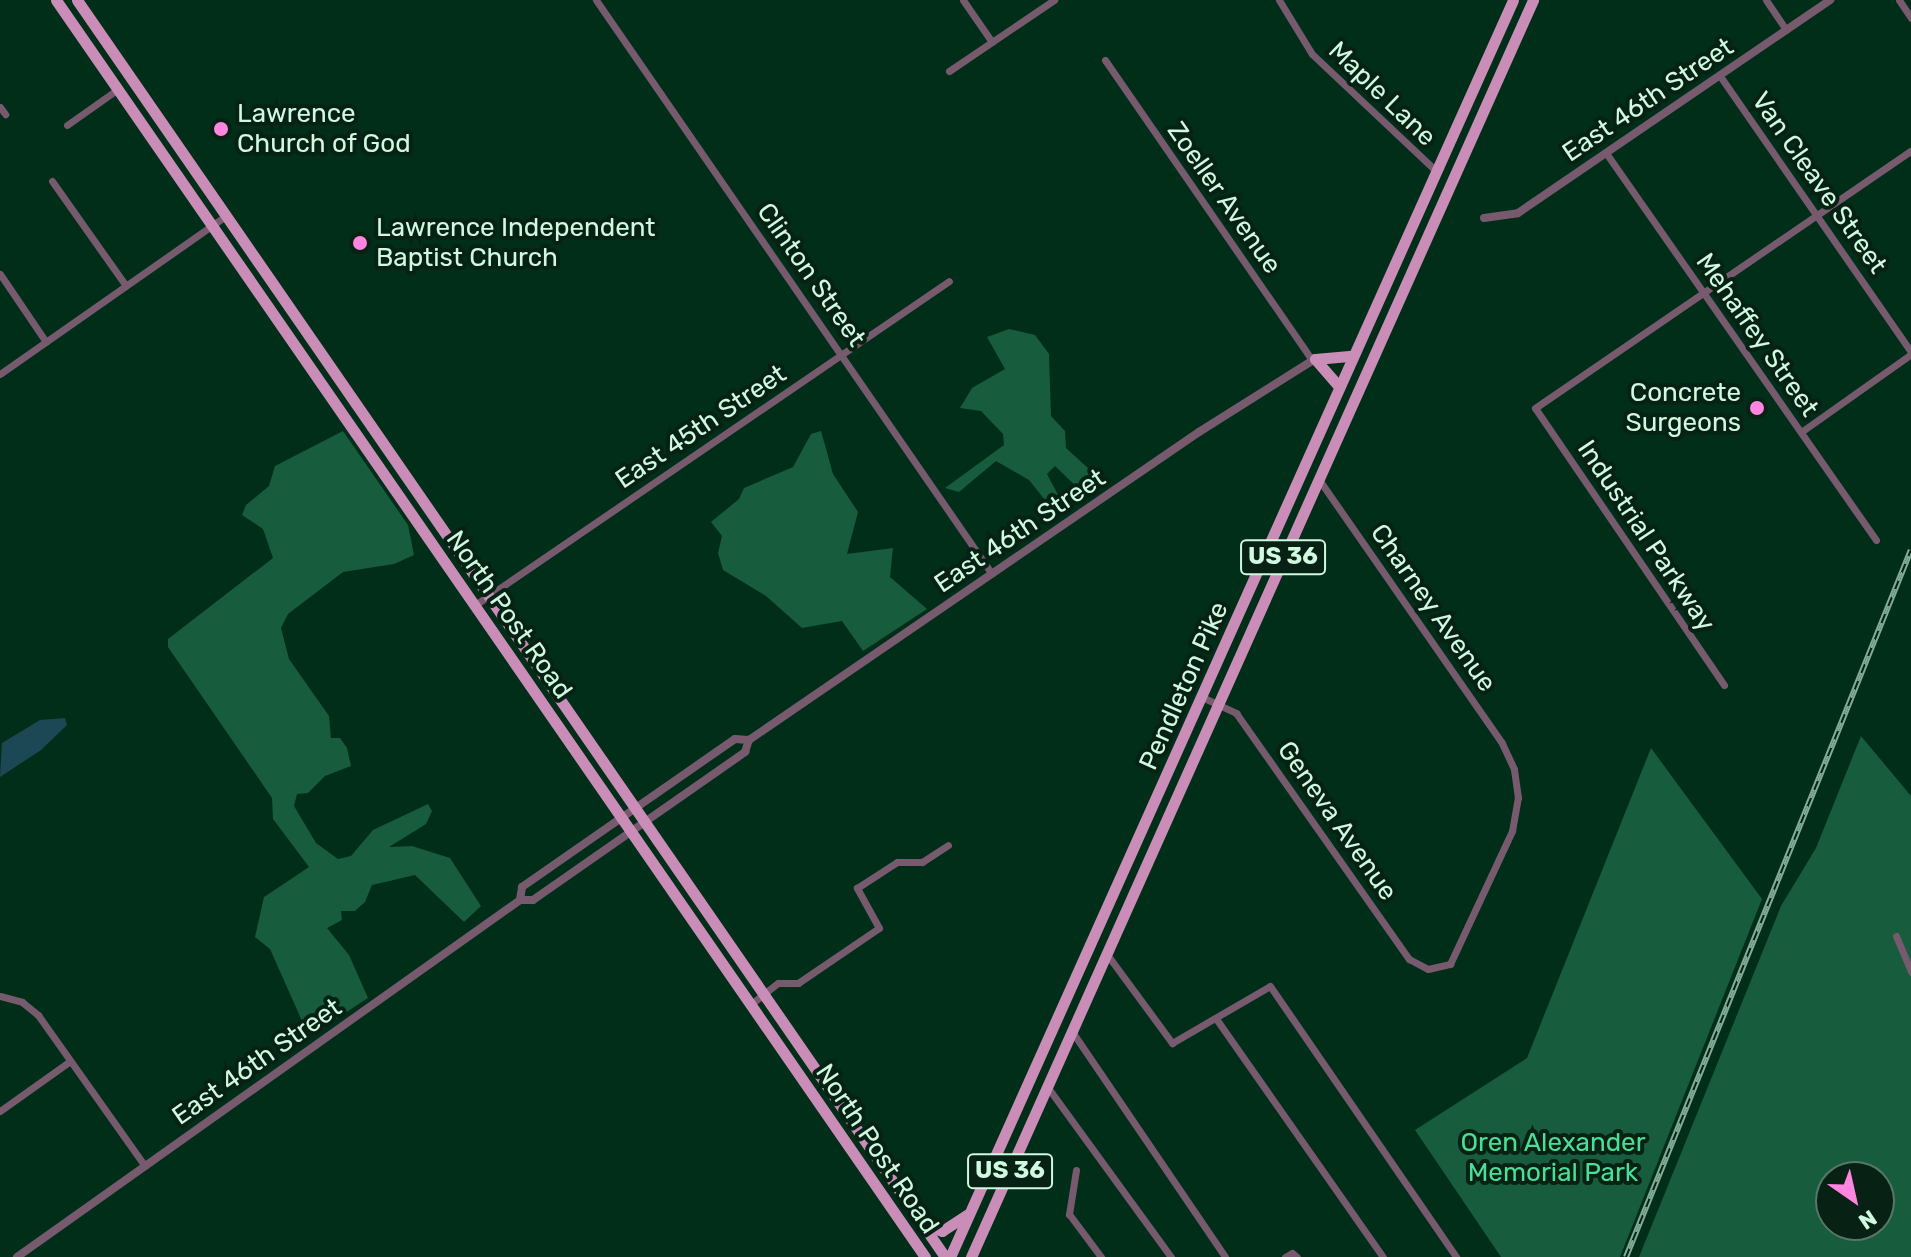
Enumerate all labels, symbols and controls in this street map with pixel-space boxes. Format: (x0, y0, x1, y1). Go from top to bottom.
street label: East 46th Street (1557, 31, 1739, 169)
street label: Maple Lane (1322, 35, 1442, 153)
street label: Van Cleave Street (1745, 86, 1893, 280)
place label: Lawrence Church of God (237, 98, 411, 160)
street label: Zoeller Avenue (1160, 116, 1288, 280)
marker: Lawrence Church of God (212, 120, 230, 138)
street label: Clinton Street (750, 197, 872, 353)
place label: Lawrence Independent Baptist Church (376, 212, 655, 274)
marker: Lawrence Independent Baptist Church (351, 234, 369, 252)
street label: Mehaffey Street (1689, 247, 1825, 423)
street label: East 45th Street (610, 358, 792, 496)
place label: Concrete Surgeons (1626, 377, 1741, 438)
marker: Concrete Surgeons (1748, 399, 1766, 417)
street label: Industrial Parkway (1571, 435, 1721, 637)
street label: East 46th Street (929, 462, 1111, 600)
street label: Charney Avenue (1363, 518, 1503, 698)
street label: North Post Road (439, 525, 579, 705)
road number: US 36 (1239, 537, 1327, 577)
street label: Pendleton Pike (1133, 597, 1235, 775)
street label: Geneva Avenue (1270, 735, 1404, 907)
street label: East 46th Street (166, 992, 348, 1132)
street label: North Post Road (809, 1058, 945, 1240)
park label: Oren Alexander Memorial Park (1460, 1127, 1646, 1188)
road number: US 36 (966, 1151, 1054, 1191)
north arrow (1815, 1161, 1895, 1241)
text: N (1853, 1204, 1882, 1235)

